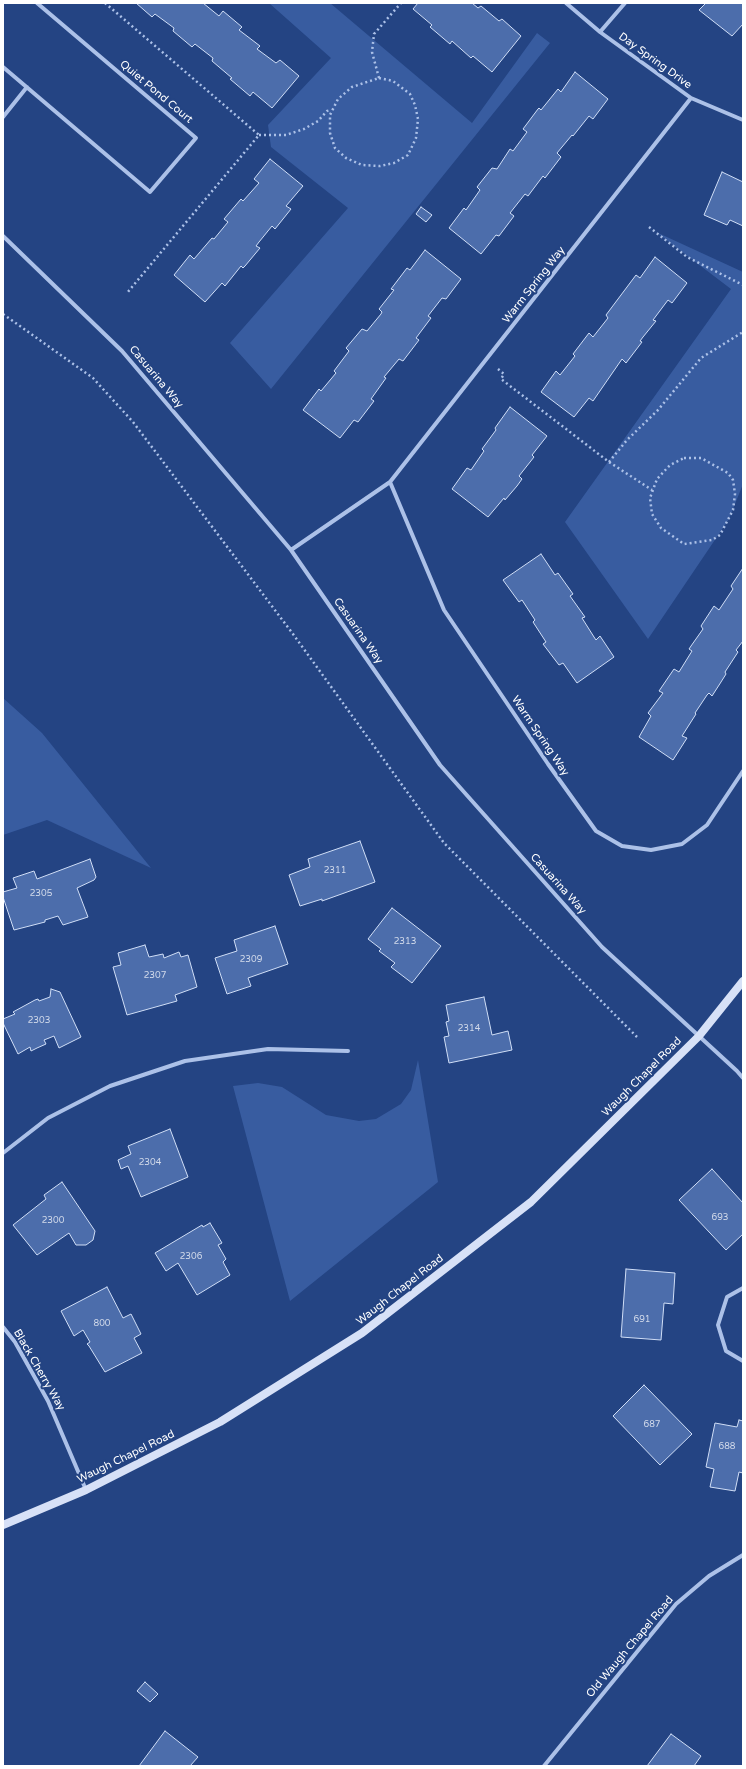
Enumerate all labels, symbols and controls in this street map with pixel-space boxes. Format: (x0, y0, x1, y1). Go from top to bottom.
street label: Day Spring Drive (616, 30, 694, 92)
street label: Quiet Pond Court (117, 58, 195, 126)
street label: Warm Spring Way (500, 244, 568, 326)
street label: Casuarina Way (126, 343, 186, 411)
street label: Casuarina Way (330, 596, 386, 666)
street label: Warm Spring Way (508, 693, 572, 779)
street label: Casuarina Way (527, 851, 589, 917)
house number: 2311 (324, 866, 346, 876)
house number: 2305 (30, 889, 52, 899)
house number: 2313 (394, 937, 416, 947)
house number: 2309 (240, 955, 262, 965)
house number: 2307 (144, 971, 166, 981)
house number: 2303 (28, 1016, 50, 1026)
house number: 2314 (458, 1024, 480, 1034)
street label: Waugh Chapel Road (600, 1035, 684, 1119)
house number: 2304 (139, 1158, 161, 1168)
house number: 693 (712, 1213, 728, 1223)
house number: 2300 (42, 1216, 64, 1226)
house number: 2306 (180, 1252, 202, 1262)
street label: Waugh Chapel Road (354, 1252, 446, 1328)
house number: 691 (634, 1315, 650, 1325)
house number: 800 (94, 1319, 110, 1329)
street label: Black Cherry Way (10, 1327, 68, 1413)
house number: 687 (644, 1420, 660, 1430)
street label: Waugh Chapel Road (75, 1428, 177, 1486)
house number: 688 (719, 1442, 735, 1452)
street label: Old Waugh Chapel Road (584, 1594, 676, 1700)

